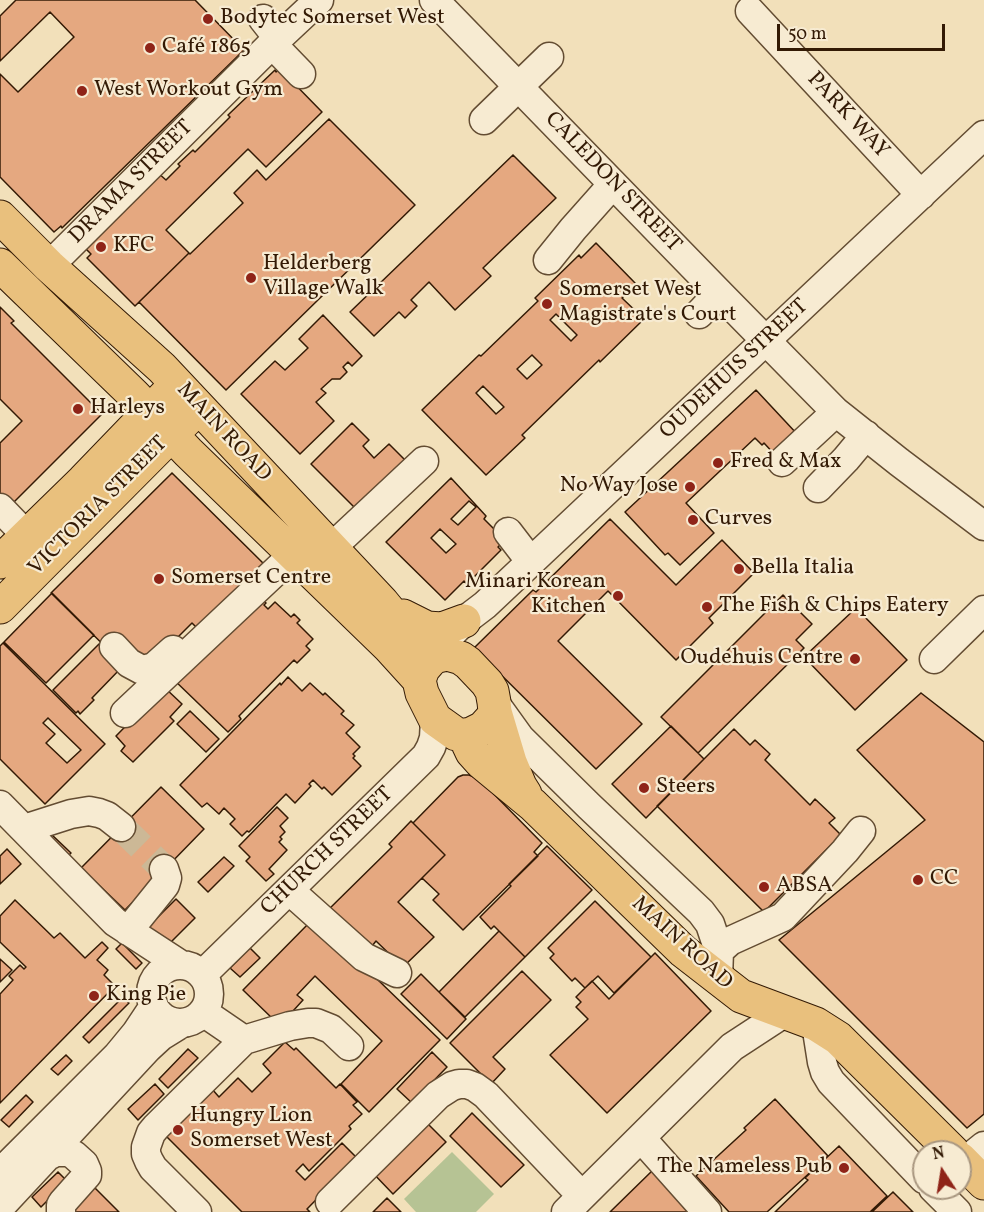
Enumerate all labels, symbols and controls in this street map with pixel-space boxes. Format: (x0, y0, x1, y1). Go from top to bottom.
place label: Bodytec Somerset West (220, 6, 445, 32)
marker: Bodytec Somerset West (201, 12, 215, 26)
scale bar (780, 12, 948, 50)
text: 50 m (788, 22, 827, 47)
place label: Café 1865 (162, 35, 251, 61)
marker: Café 1865 (143, 41, 157, 55)
street label: PARK WAY (800, 67, 894, 165)
place label: West Workout Gym (94, 78, 283, 104)
marker: West Workout Gym (75, 84, 89, 98)
street label: CALEDON STREET (538, 107, 686, 259)
street label: DRAMA STREET (65, 116, 199, 250)
place label: KFC (113, 234, 155, 260)
marker: KFC (94, 240, 108, 254)
place label: Helderberg Village Walk (263, 252, 384, 304)
marker: Helderberg Village Walk (244, 271, 258, 285)
place label: Somerset West Magistrate's Court (559, 278, 736, 330)
street label: OUDEHUIS STREET (655, 294, 815, 446)
marker: Somerset West Magistrate's Court (540, 297, 554, 311)
street label: MAIN ROAD (170, 378, 276, 488)
place label: Harleys (90, 396, 165, 422)
marker: Harleys (71, 402, 85, 416)
street label: VICTORIA STREET (24, 432, 174, 582)
place label: Fred & Max (730, 450, 842, 476)
marker: Fred & Max (711, 456, 725, 470)
place label: No Way Jose (560, 474, 678, 500)
marker: No Way Jose (683, 480, 697, 494)
place label: Curves (705, 507, 772, 533)
marker: Curves (686, 513, 700, 527)
place label: Bella Italia (751, 556, 854, 582)
marker: Bella Italia (732, 562, 746, 576)
place label: Somerset Centre (171, 566, 331, 592)
place label: Minari Korean Kitchen (465, 570, 606, 622)
marker: Somerset Centre (152, 572, 166, 586)
marker: Minari Korean Kitchen (611, 589, 625, 603)
place label: The Fish & Chips Eatery (719, 594, 949, 620)
marker: The Fish & Chips Eatery (700, 600, 714, 614)
place label: Oudehuis Centre (680, 646, 843, 672)
marker: Oudehuis Centre (848, 652, 862, 666)
place label: Steers (656, 775, 715, 801)
marker: Steers (637, 781, 651, 795)
street label: CHURCH STREET (256, 782, 400, 922)
place label: CC (930, 867, 958, 893)
marker: CC (911, 873, 925, 887)
place label: ABSA (776, 874, 833, 900)
marker: ABSA (757, 880, 771, 894)
street label: MAIN ROAD (625, 892, 737, 996)
place label: King Pie (106, 983, 186, 1009)
marker: King Pie (87, 989, 101, 1003)
place label: Hungry Lion Somerset West (190, 1104, 333, 1156)
marker: Hungry Lion Somerset West (171, 1123, 185, 1137)
north arrow (912, 1140, 972, 1200)
text: N (931, 1142, 947, 1166)
place label: The Nameless Pub (657, 1155, 832, 1181)
marker: The Nameless Pub (837, 1161, 851, 1175)

